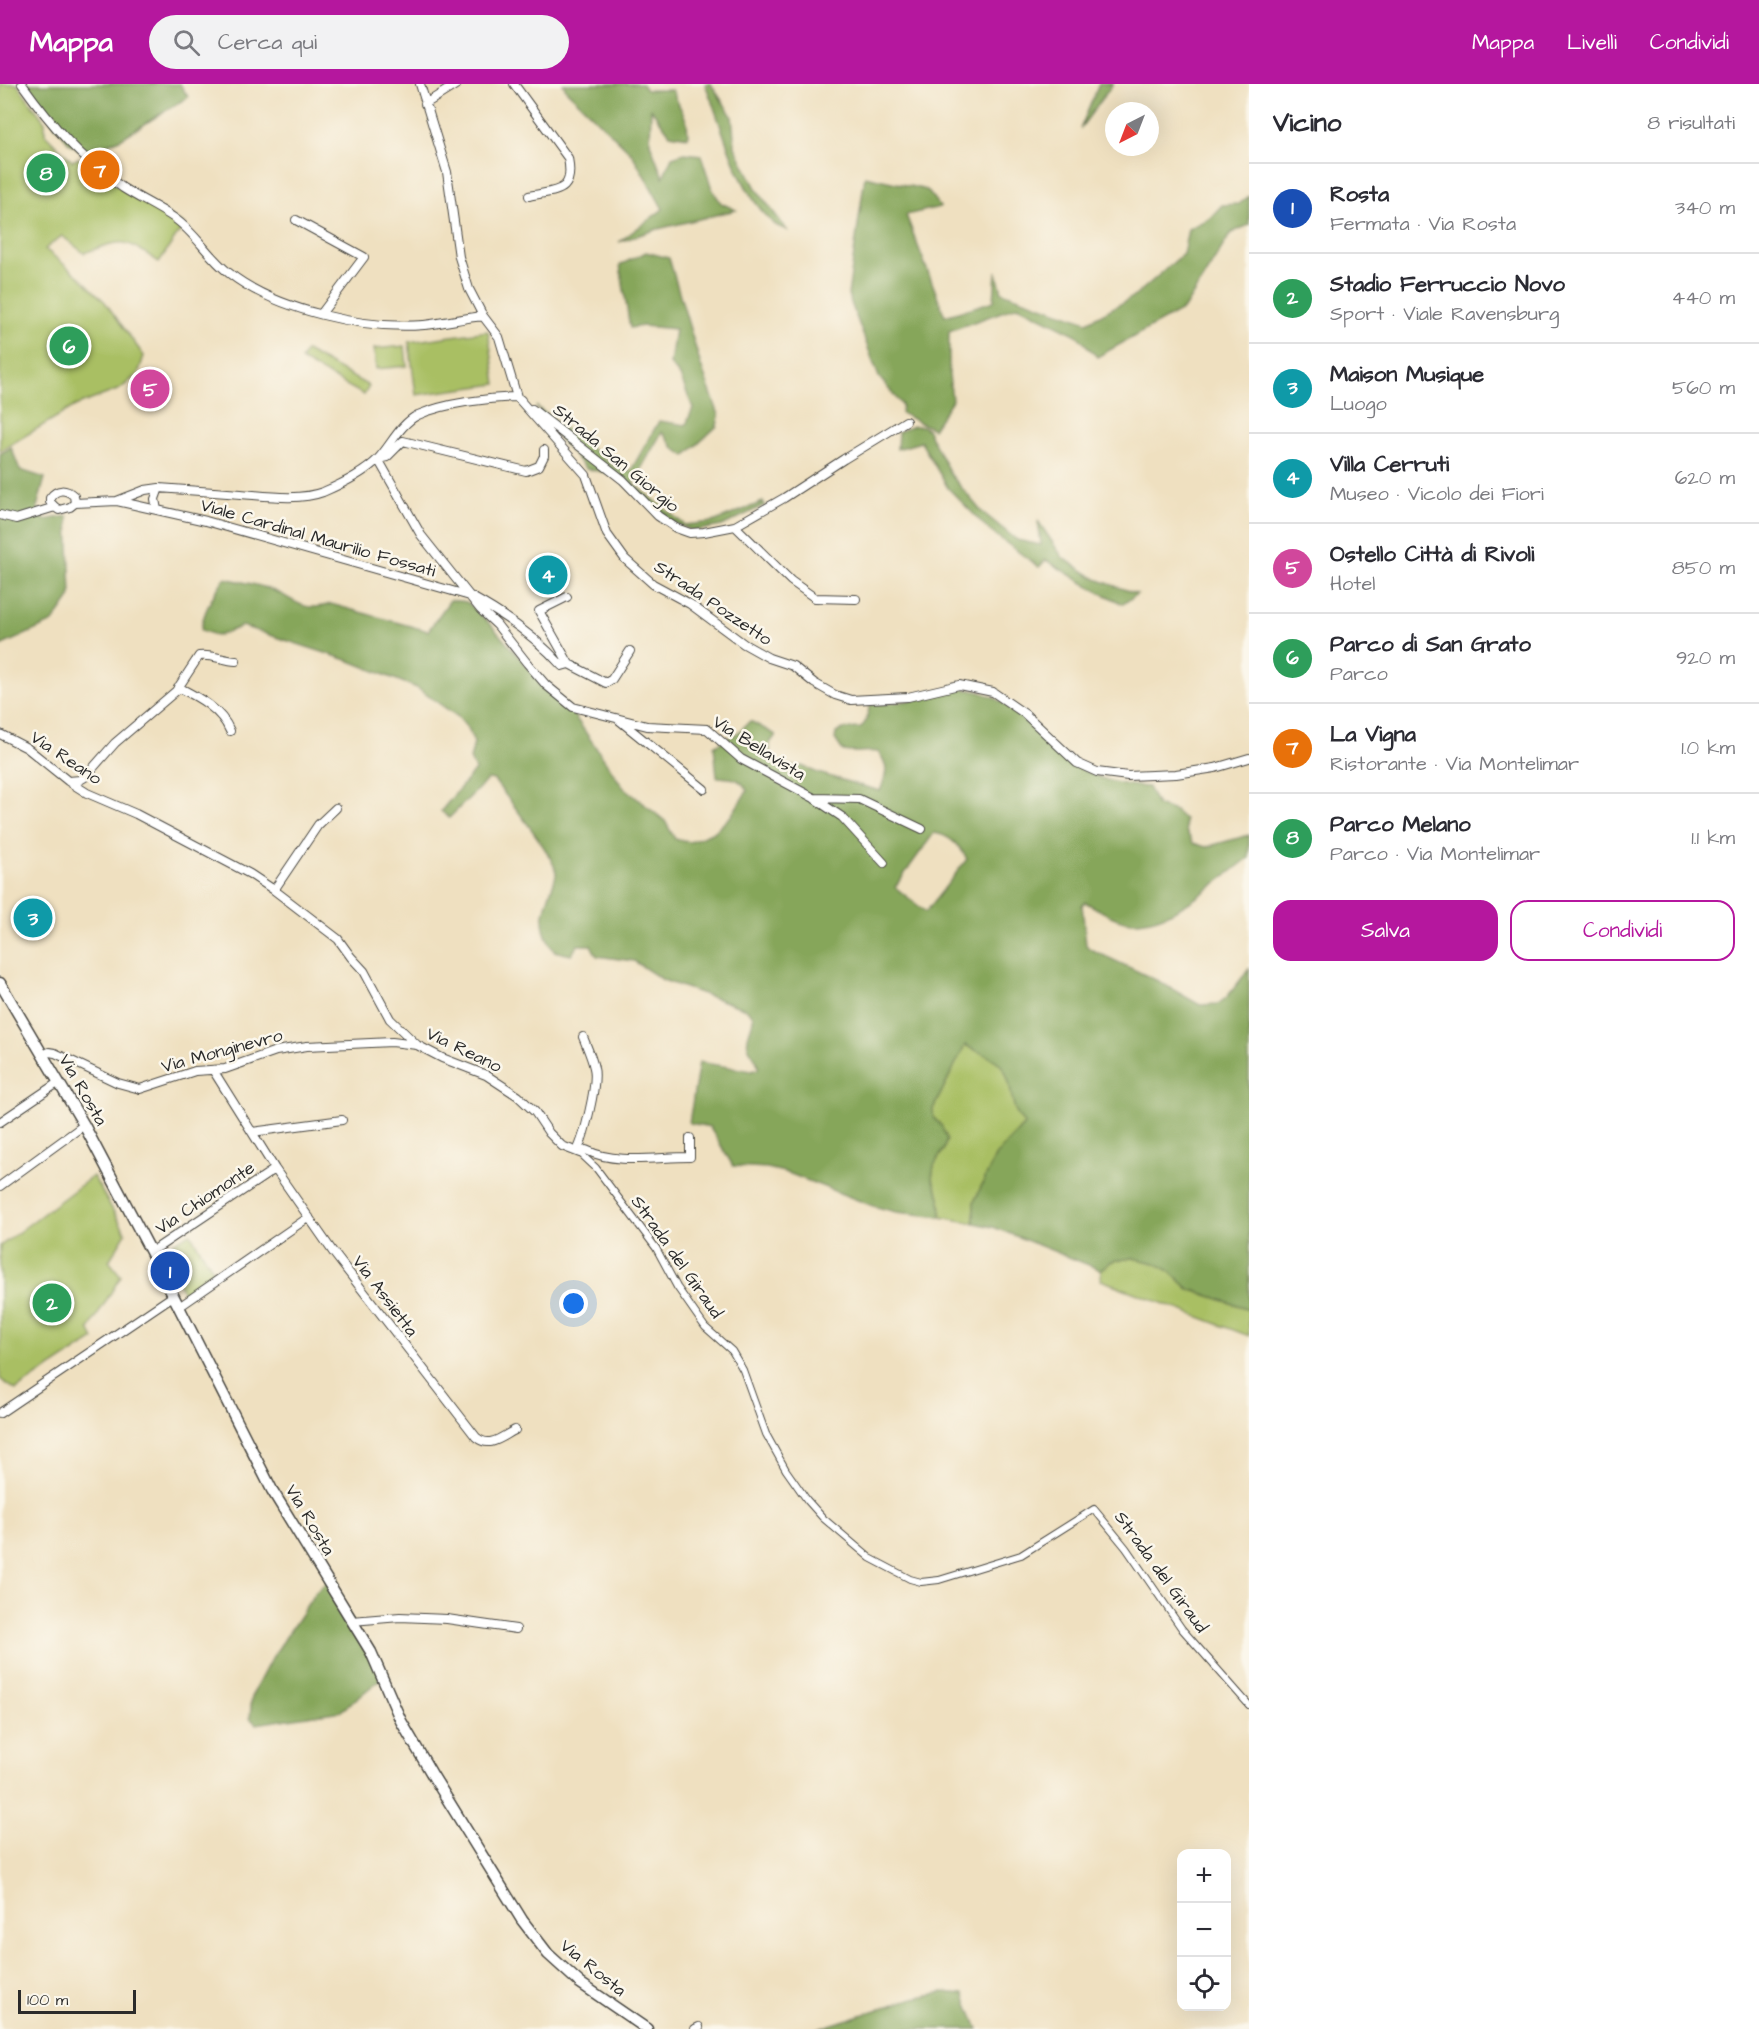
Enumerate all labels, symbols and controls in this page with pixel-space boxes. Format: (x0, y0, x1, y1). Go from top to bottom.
search box (149, 15, 569, 69)
text: Mappa (30, 23, 113, 62)
icon: search (170, 26, 203, 59)
text: Cerca qui (218, 27, 317, 58)
text: Mappa (1472, 28, 1534, 57)
text: Livelli (1567, 28, 1617, 57)
text: Condividi (1650, 28, 1729, 57)
north arrow (1105, 102, 1159, 156)
text: Vicino (1273, 105, 1341, 141)
text: 8 risultati (1647, 109, 1735, 137)
pin: 7 (80, 148, 120, 193)
pin: 8 (26, 150, 66, 196)
text: Rosta (1330, 179, 1389, 210)
text: 1 (1291, 194, 1294, 222)
text: 340 m (1675, 194, 1735, 222)
text: Fermata · Via Rosta (1330, 210, 1516, 238)
text: Stadio Ferruccio Novo (1330, 269, 1565, 300)
text: 2 (1287, 284, 1298, 312)
text: 440 m (1672, 284, 1735, 312)
text: Sport · Viale Ravensburg (1330, 300, 1559, 328)
pin: 6 (50, 324, 88, 368)
text: Maison Musique (1330, 359, 1484, 390)
pin: 5 (130, 366, 170, 412)
text: 3 (1287, 374, 1298, 402)
text: 560 m (1672, 374, 1735, 402)
text: Luogo (1330, 390, 1387, 418)
street label: Strada San Giorgio (547, 398, 684, 519)
text: Villa Cerruti (1330, 449, 1449, 480)
text: 4 (1286, 464, 1299, 492)
text: 620 m (1675, 464, 1735, 492)
text: Museo · Vicolo dei Fiori (1330, 480, 1544, 508)
street label: Viale Cardinal Maurilio Fossati (198, 492, 439, 584)
text: Ostello Città di Rivoli (1330, 539, 1534, 570)
pin: 4 (528, 552, 568, 598)
street label: Strada Pozzetto (649, 554, 777, 652)
text: 5 (1285, 554, 1300, 582)
text: 850 m (1672, 554, 1735, 582)
text: Hotel (1330, 570, 1375, 598)
text: Parco di San Grato (1330, 629, 1531, 660)
text: 6 (1286, 644, 1299, 672)
text: 920 m (1676, 644, 1735, 672)
text: Parco (1330, 660, 1388, 688)
street label: Via Bellavista (708, 710, 810, 786)
text: La Vigna (1330, 719, 1416, 750)
street label: Via Reano (25, 725, 107, 791)
text: 7 (1286, 734, 1299, 762)
text: 1.0 km (1681, 734, 1735, 762)
text: Ristorante · Via Montelimar (1330, 750, 1579, 778)
text: Parco Melano (1330, 809, 1471, 840)
text: 8 (1286, 824, 1299, 852)
text: 1.1 km (1691, 824, 1735, 852)
text: Parco · Via Montelimar (1330, 840, 1540, 868)
pin: 3 (14, 896, 52, 940)
button: Salva (1273, 900, 1498, 961)
button: Condividi (1510, 900, 1735, 961)
street label: Via Reano (422, 1021, 506, 1079)
street label: Via Monginevro (159, 1023, 286, 1080)
street label: Via Rosta (52, 1050, 114, 1130)
street label: Via Chiomonte (150, 1155, 260, 1241)
street label: Strada del Giraud (625, 1190, 729, 1324)
pin: 1 (150, 1248, 190, 1294)
street label: Via Assietta (346, 1250, 424, 1342)
pin: 2 (32, 1280, 72, 1326)
your location (559, 1289, 588, 1318)
street label: Via Rosta (279, 1480, 341, 1560)
street label: Strada del Giraud (1108, 1506, 1214, 1638)
map controls (1177, 1849, 1231, 2011)
button: + (1177, 1849, 1231, 1903)
button: − (1177, 1903, 1231, 1957)
street label: Via Rosta (555, 1933, 631, 2003)
button: locate (1177, 1957, 1231, 2011)
scale bar (18, 1987, 136, 2014)
text: 100 m (27, 1989, 68, 2011)

